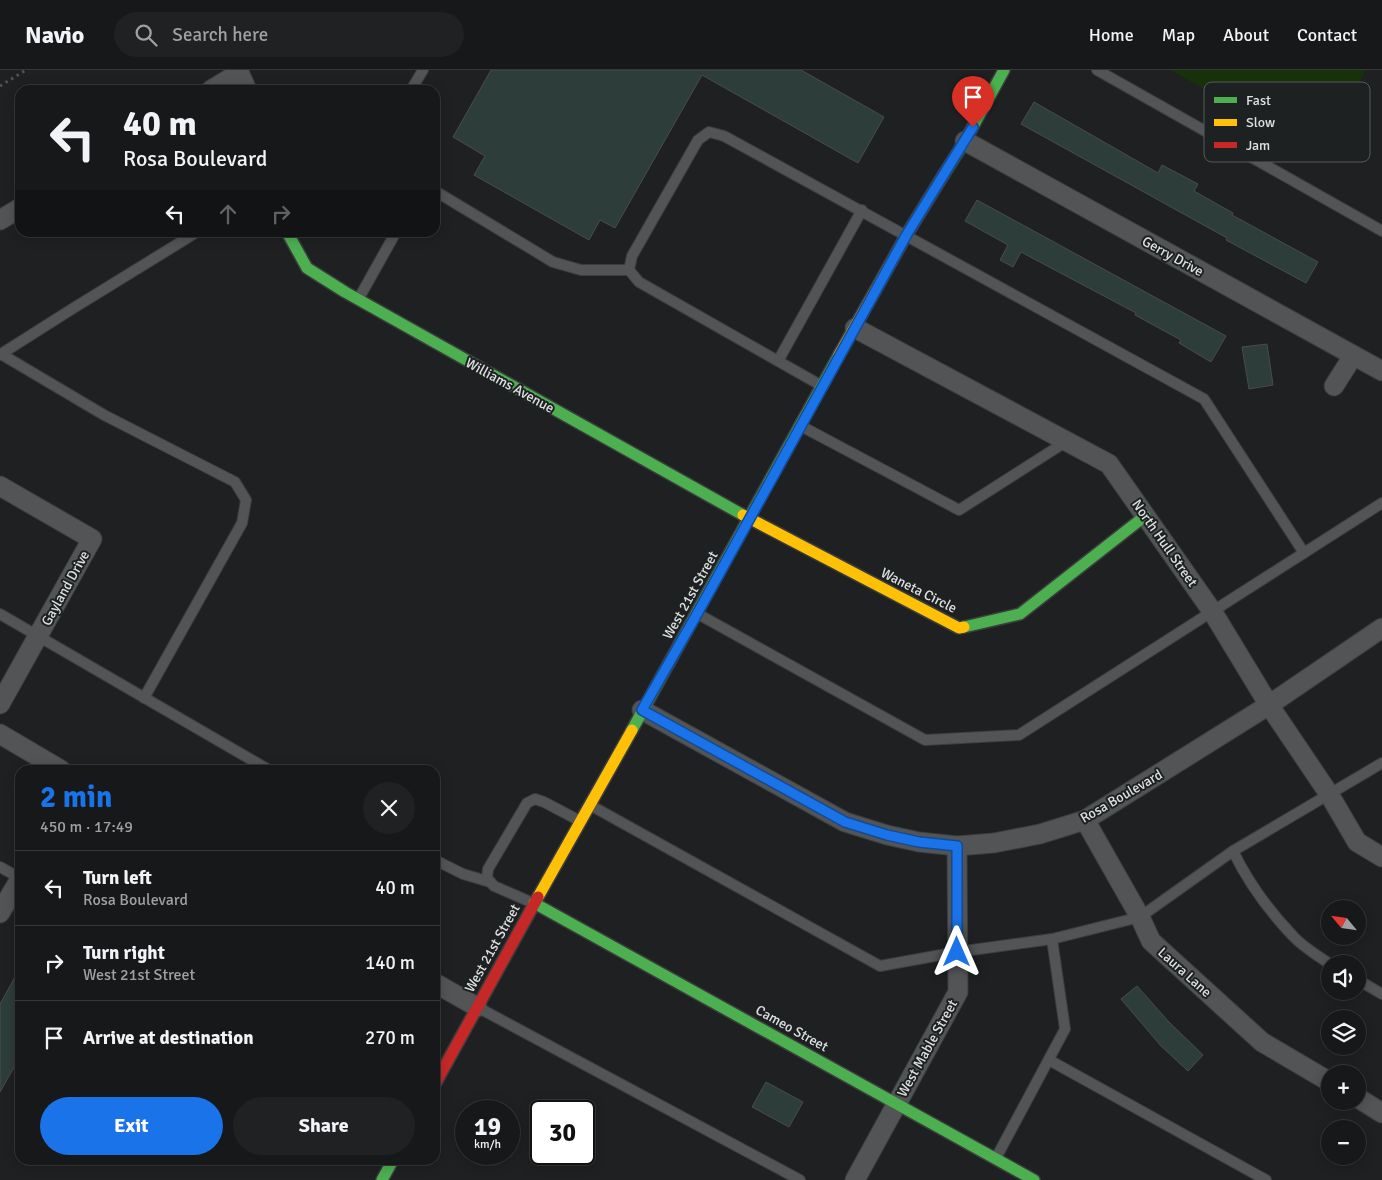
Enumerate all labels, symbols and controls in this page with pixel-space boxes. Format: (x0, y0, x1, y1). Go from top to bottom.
search box (114, 12, 464, 57)
text: Navio (25, 20, 84, 50)
icon: search (132, 21, 160, 49)
text: Search here (172, 23, 268, 47)
text: Home (1089, 24, 1134, 46)
text: Map (1162, 24, 1195, 46)
text: About (1223, 24, 1269, 46)
text: Contact (1297, 24, 1357, 46)
pin (952, 76, 994, 127)
legend (1204, 82, 1370, 162)
icon: arrive (959, 83, 987, 111)
text: Fast (1246, 92, 1271, 109)
text: 40 m (123, 102, 197, 145)
icon: left (40, 105, 105, 170)
text: Slow (1246, 114, 1275, 131)
text: Jam (1246, 137, 1270, 154)
text: Rosa Boulevard (123, 145, 267, 172)
icon: left (161, 200, 189, 228)
icon: ahead (214, 200, 242, 228)
icon: right (267, 200, 295, 228)
street label: Gerry Drive (1139, 233, 1206, 280)
street label: Williams Avenue (462, 354, 557, 417)
street label: North Hull Street (1128, 496, 1201, 590)
street label: Gayland Drive (38, 548, 93, 629)
street label: West 21st Street (659, 548, 722, 642)
street label: Waneta Circle (878, 564, 960, 617)
street label: Rosa Boulevard (1077, 766, 1165, 827)
text: 2 min (40, 779, 112, 816)
button: close (363, 782, 415, 834)
text: 450 m · 17:49 (40, 817, 133, 837)
text: Turn left (83, 866, 152, 890)
icon: left (40, 874, 68, 902)
text: 40 m (375, 876, 415, 900)
text: Rosa Boulevard (83, 890, 188, 910)
north arrow (1321, 900, 1366, 945)
map controls (1321, 900, 1366, 1165)
street label: West 21st Street (461, 901, 524, 995)
position arrow (930, 925, 982, 977)
text: Turn right (83, 941, 165, 965)
street label: Laura Lane (1154, 944, 1215, 1001)
icon: right (40, 949, 68, 977)
text: 140 m (365, 951, 415, 975)
button: sound (1321, 955, 1366, 1000)
text: West 21st Street (83, 965, 195, 985)
street label: West Mable Street (894, 996, 961, 1100)
street label: Cameo Street (752, 1001, 831, 1055)
button: layers (1321, 1010, 1366, 1055)
icon: arrive (40, 1024, 68, 1052)
text: Arrive at destination (83, 1026, 254, 1050)
text: 270 m (365, 1026, 415, 1050)
button: + (1321, 1065, 1366, 1110)
button: Exit (40, 1097, 223, 1155)
button: Share (233, 1097, 415, 1155)
speed limit sign: 30 (530, 1100, 595, 1165)
text: 19 (474, 1111, 501, 1142)
button: − (1321, 1120, 1366, 1165)
text: km/h (474, 1137, 501, 1152)

